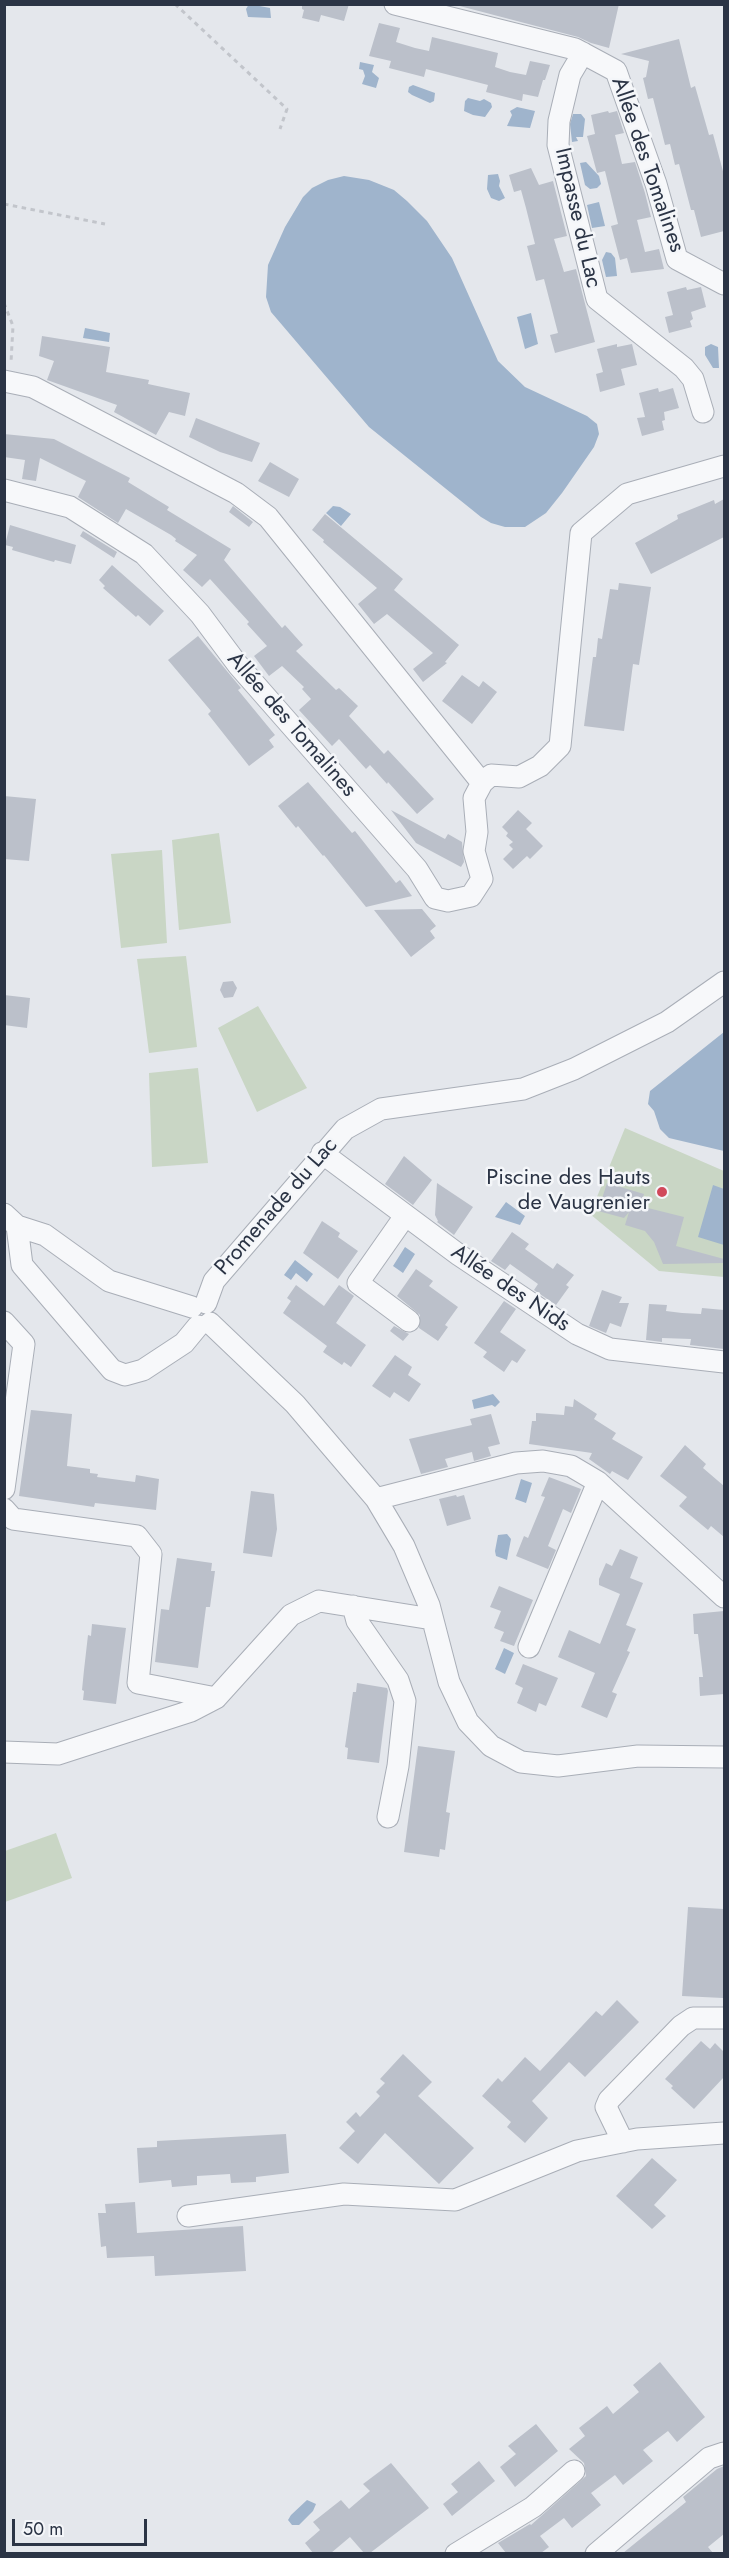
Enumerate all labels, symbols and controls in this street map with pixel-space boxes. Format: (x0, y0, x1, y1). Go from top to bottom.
street label: Allée des Tomalines (605, 74, 689, 256)
street label: Impasse du Lac (548, 145, 606, 291)
street label: Allée des Tomalines (221, 647, 361, 803)
street label: Promenade du Lac (210, 1133, 344, 1281)
place label: Piscine des Hauts de Vaugrenier (486, 1166, 650, 1218)
marker: Piscine des Hauts de Vaugrenier (655, 1185, 669, 1199)
street label: Allée des Nids (446, 1240, 574, 1338)
scale bar (15, 2507, 150, 2545)
text: 50 m (23, 2516, 63, 2542)

